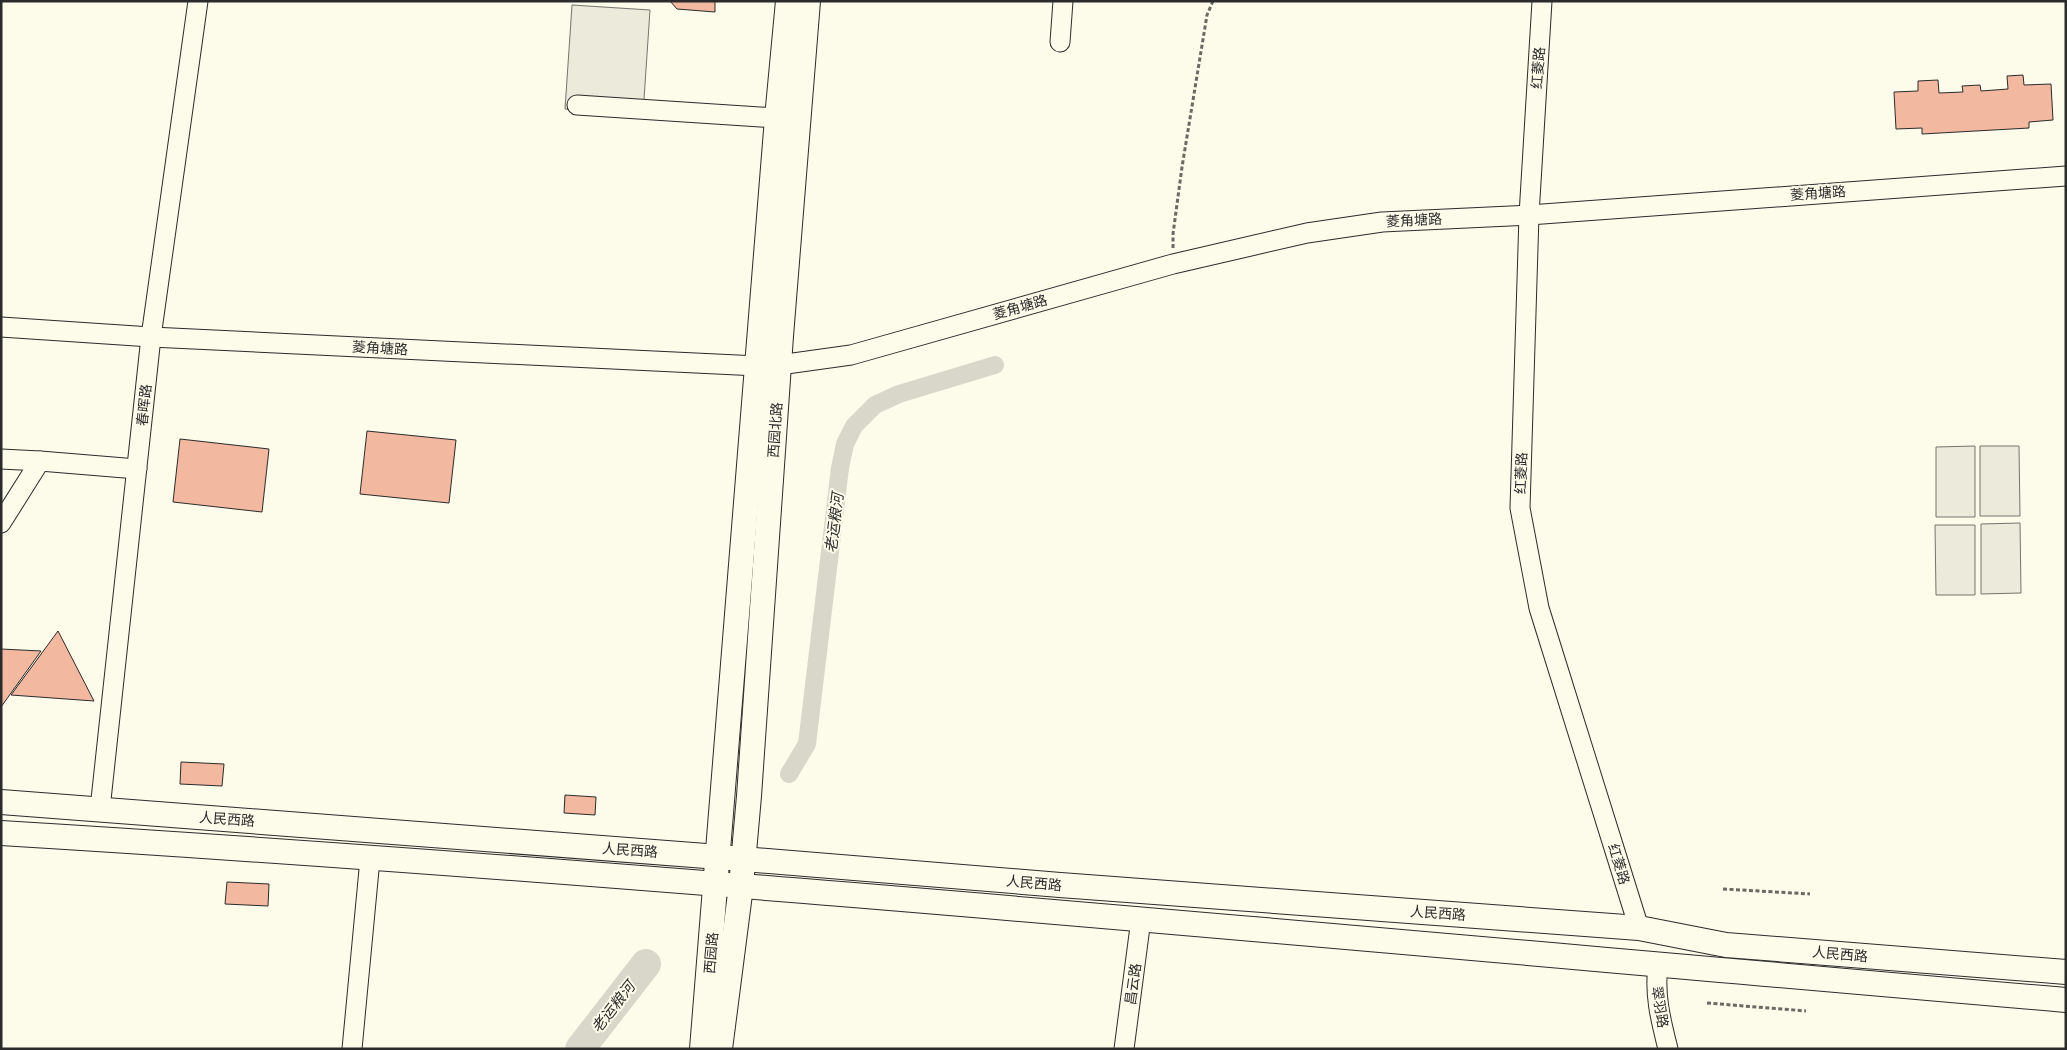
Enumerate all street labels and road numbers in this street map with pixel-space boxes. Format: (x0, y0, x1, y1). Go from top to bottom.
street label: 红菱路 (1528, 46, 1548, 90)
street label: 菱角塘路 (1789, 182, 1847, 204)
street label: 菱角塘路 (1386, 210, 1442, 230)
street label: 菱角塘路 (991, 291, 1049, 323)
street label: 菱角塘路 (352, 338, 408, 358)
street label: 春晖路 (133, 383, 155, 427)
street label: 西园北路 (764, 401, 786, 459)
street label: 红菱路 (1511, 452, 1531, 494)
street label: 人民西路 (198, 808, 256, 830)
street label: 人民西路 (601, 839, 659, 861)
street label: 红菱路 (1604, 841, 1634, 887)
street label: 人民西路 (1005, 872, 1063, 894)
street label: 人民西路 (1409, 902, 1467, 924)
street label: 西园路 (700, 931, 722, 975)
street label: 人民西路 (1811, 943, 1869, 965)
street label: 昌云路 (1121, 962, 1145, 1006)
street label: 翠羽路 (1648, 985, 1672, 1029)

